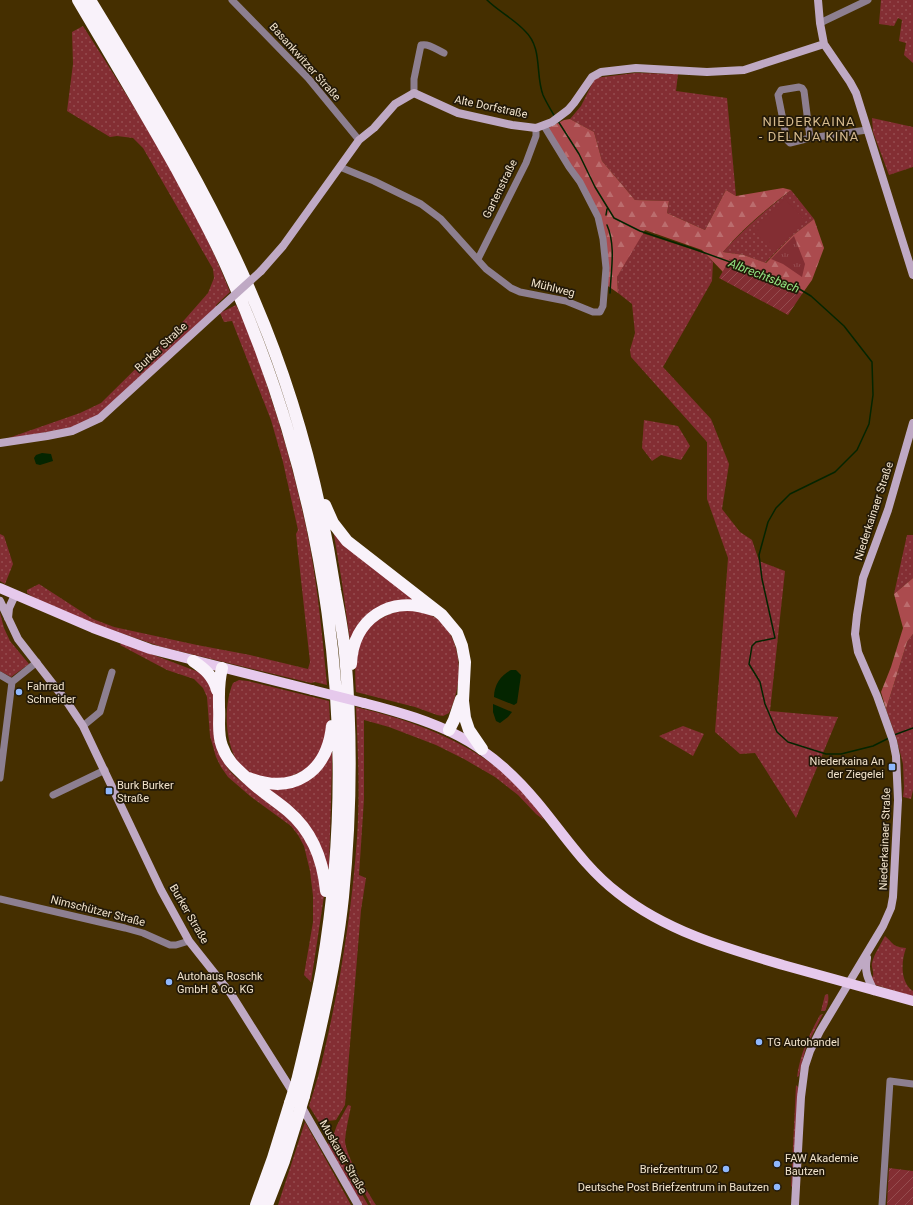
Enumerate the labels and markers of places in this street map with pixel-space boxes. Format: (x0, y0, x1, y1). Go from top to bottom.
place label: Fahrrad Schneider (27, 680, 76, 706)
marker: Fahrrad Schneider (14, 687, 24, 697)
place label: Niederkaina An der Ziegelei (810, 755, 884, 781)
marker: Niederkaina An der Ziegelei (887, 762, 897, 772)
place label: Burk Burker Straße (117, 779, 174, 805)
marker: Burk Burker Straße (104, 786, 114, 796)
place label: Autohaus Roschk GmbH & Co. KG (177, 970, 263, 996)
marker: Autohaus Roschk GmbH & Co. KG (164, 977, 174, 987)
place label: TG Autohandel (767, 1036, 839, 1049)
marker: TG Autohandel (754, 1037, 764, 1047)
place label: FAW Akademie Bautzen (785, 1152, 859, 1178)
marker: FAW Akademie Bautzen (772, 1159, 782, 1169)
place label: Briefzentrum 02 (640, 1163, 718, 1176)
marker: Briefzentrum 02 (721, 1164, 731, 1174)
place label: Deutsche Post Briefzentrum in Bautzen (578, 1181, 769, 1194)
marker: Deutsche Post Briefzentrum in Bautzen (772, 1182, 782, 1192)

